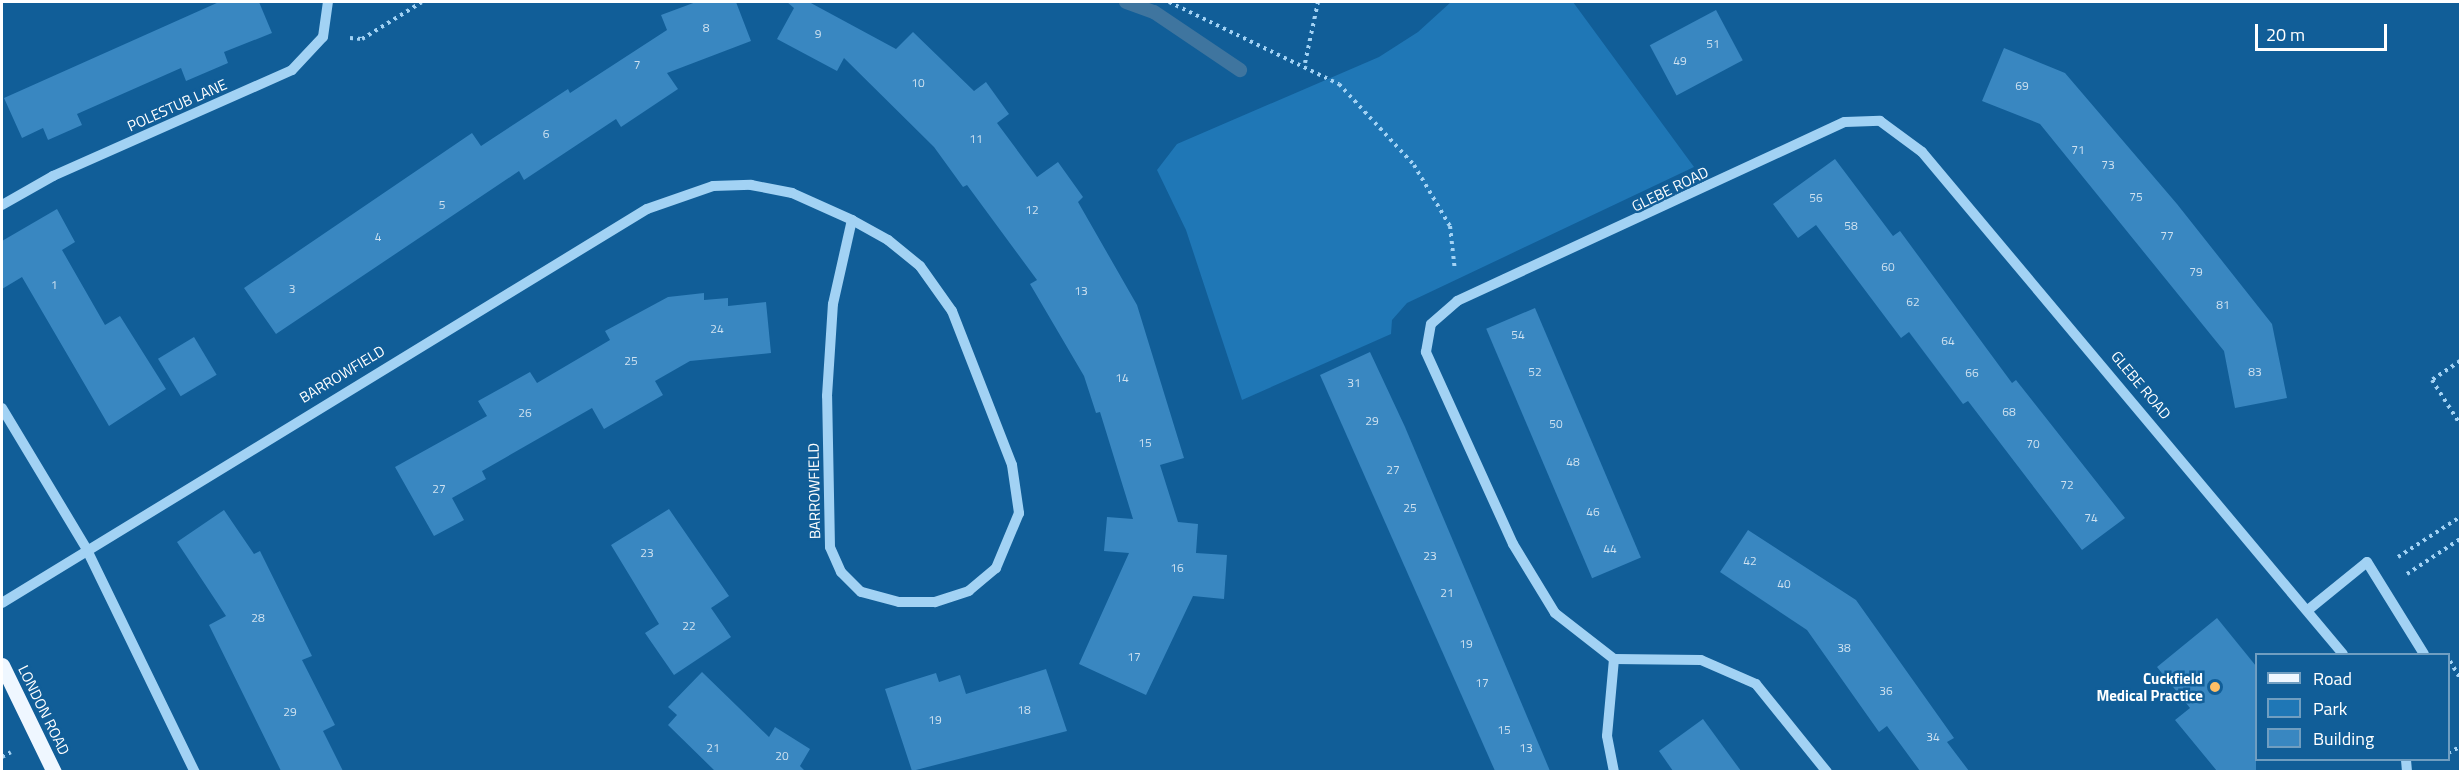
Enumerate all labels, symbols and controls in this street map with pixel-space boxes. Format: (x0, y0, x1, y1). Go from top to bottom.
scale bar (2258, 12, 2390, 50)
house number: 8 (703, 21, 709, 35)
text: 20 m (2266, 21, 2305, 48)
house number: 9 (815, 27, 821, 41)
house number: 51 (1706, 37, 1720, 51)
house number: 49 (1673, 54, 1687, 68)
house number: 7 (634, 58, 640, 72)
street label: POLESTUB LANE (124, 75, 230, 135)
house number: 10 (911, 76, 925, 90)
house number: 69 (2015, 79, 2029, 93)
house number: 6 (543, 127, 549, 141)
house number: 11 (969, 132, 983, 146)
house number: 71 (2071, 143, 2085, 157)
house number: 73 (2101, 158, 2115, 172)
street label: GLEBE ROAD (1629, 163, 1711, 215)
house number: 75 (2129, 190, 2143, 204)
house number: 56 (1809, 191, 1823, 205)
house number: 5 (439, 198, 445, 212)
house number: 12 (1025, 203, 1039, 217)
house number: 58 (1844, 219, 1858, 233)
house number: 77 (2160, 229, 2174, 243)
house number: 4 (375, 230, 381, 244)
house number: 60 (1881, 260, 1895, 274)
house number: 79 (2189, 265, 2203, 279)
house number: 1 (51, 278, 57, 292)
house number: 3 (289, 282, 295, 296)
house number: 13 (1074, 284, 1088, 298)
house number: 62 (1906, 295, 1920, 309)
house number: 81 (2216, 298, 2230, 312)
house number: 24 (710, 322, 724, 336)
house number: 54 (1511, 328, 1525, 342)
house number: 64 (1941, 334, 1955, 348)
street label: BARROWFIELD (296, 341, 388, 407)
street label: GLEBE ROAD (2107, 347, 2175, 423)
house number: 25 (624, 354, 638, 368)
house number: 52 (1528, 365, 1542, 379)
house number: 83 (2248, 365, 2262, 379)
house number: 66 (1965, 366, 1979, 380)
house number: 14 (1115, 371, 1129, 385)
house number: 31 (1347, 376, 1361, 390)
house number: 68 (2002, 405, 2016, 419)
house number: 26 (518, 406, 532, 420)
house number: 29 (1365, 414, 1379, 428)
house number: 50 (1549, 417, 1563, 431)
house number: 15 (1138, 436, 1152, 450)
house number: 70 (2026, 437, 2040, 451)
street label: BARROWFIELD (804, 443, 824, 539)
house number: 48 (1566, 455, 1580, 469)
house number: 27 (1386, 463, 1400, 477)
house number: 72 (2060, 478, 2074, 492)
house number: 27 (432, 482, 446, 496)
house number: 25 (1403, 501, 1417, 515)
house number: 46 (1586, 505, 1600, 519)
house number: 74 (2084, 511, 2098, 525)
house number: 44 (1603, 542, 1617, 556)
house number: 23 (640, 546, 654, 560)
house number: 23 (1423, 549, 1437, 563)
house number: 42 (1743, 554, 1757, 568)
house number: 16 (1170, 561, 1184, 575)
house number: 40 (1777, 577, 1791, 591)
house number: 21 (1440, 586, 1454, 600)
house number: 28 (251, 611, 265, 625)
house number: 22 (682, 619, 696, 633)
house number: 19 (1459, 637, 1473, 651)
house number: 38 (1837, 641, 1851, 655)
house number: 17 (1127, 650, 1141, 664)
legend (2255, 653, 2450, 761)
street label: LONDON ROAD (15, 662, 73, 758)
text: Road (2313, 665, 2352, 692)
place label: Cuckfield Medical Practice (2096, 669, 2203, 704)
house number: 17 (1475, 676, 1489, 690)
marker: Cuckfield Medical Practice (2208, 680, 2222, 694)
house number: 36 (1879, 684, 1893, 698)
text: Park (2313, 695, 2347, 722)
house number: 18 (1017, 703, 1031, 717)
house number: 29 (283, 705, 297, 719)
house number: 19 (928, 713, 942, 727)
house number: 15 (1497, 723, 1511, 737)
text: Building (2313, 725, 2374, 752)
house number: 34 (1926, 730, 1940, 744)
house number: 21 (706, 741, 720, 755)
house number: 13 (1519, 741, 1533, 755)
house number: 20 (775, 749, 789, 763)

